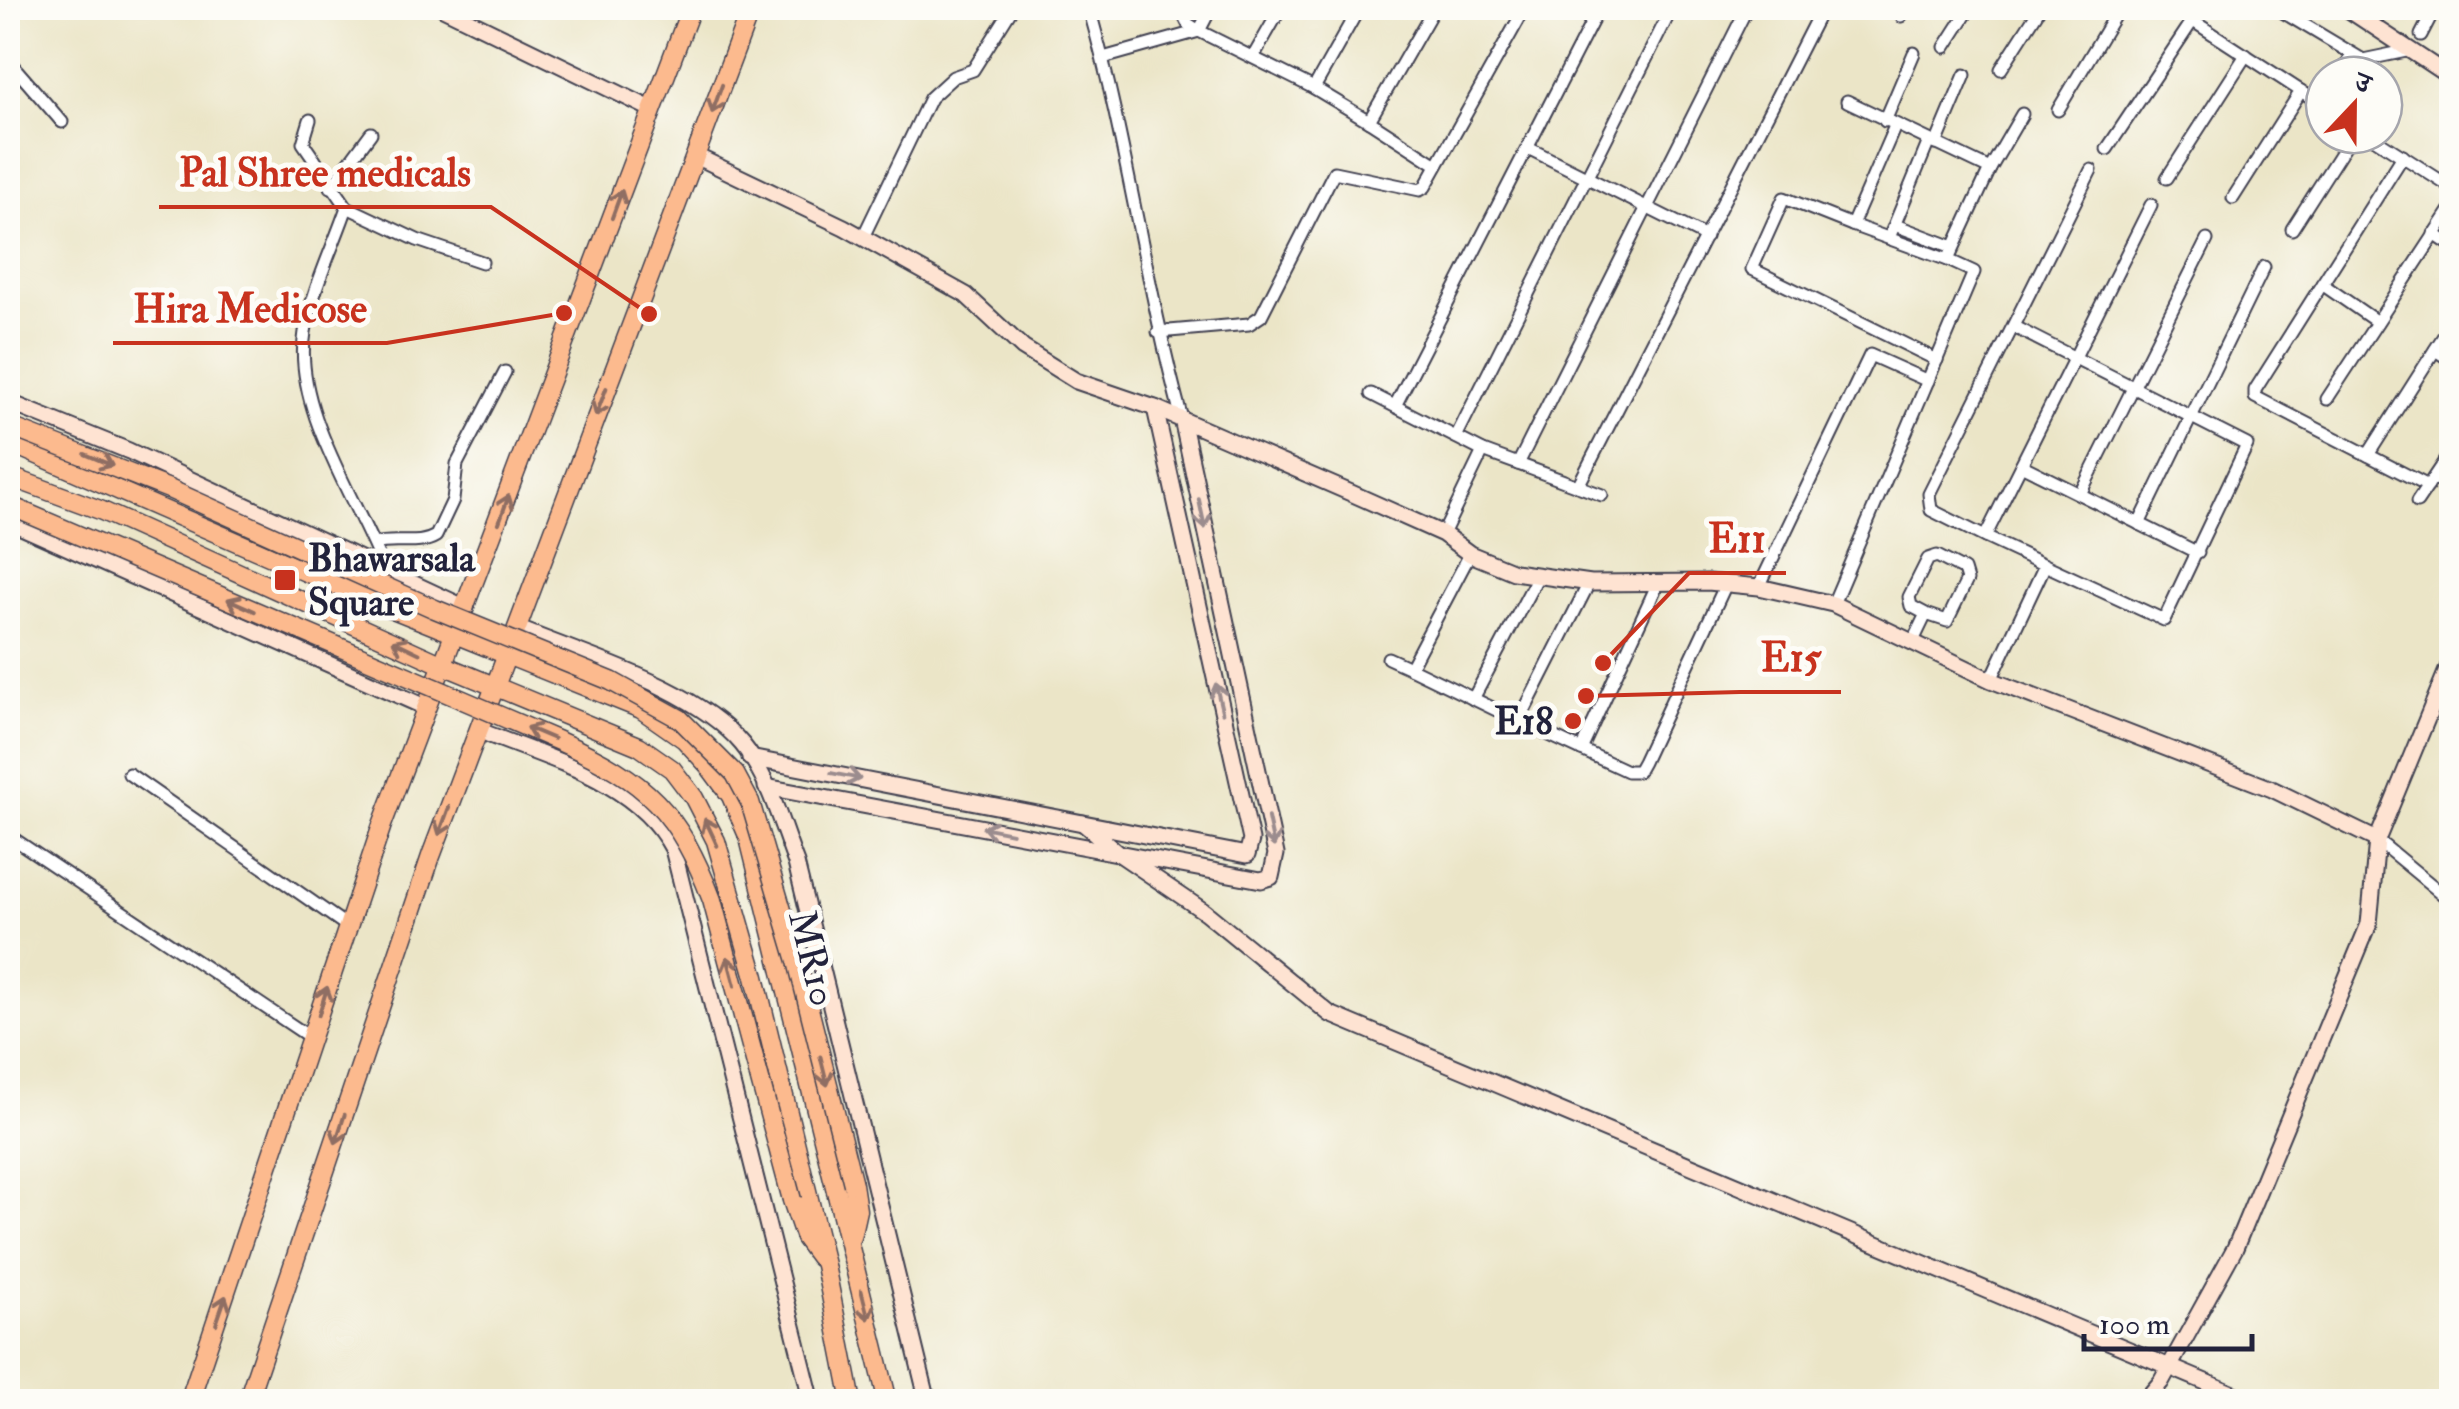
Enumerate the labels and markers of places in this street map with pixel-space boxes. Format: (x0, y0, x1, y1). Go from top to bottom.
callout: Pal Shree medicals (159, 137, 491, 207)
callout: Hira Medicose (113, 273, 387, 343)
callout: E11 (1689, 503, 1786, 573)
place label: Bhawarsala Square (308, 535, 476, 627)
marker: Bhawarsala Square (272, 567, 298, 593)
callout: E15 (1740, 622, 1841, 692)
place label: E18 (1494, 698, 1553, 746)
marker: E18 (1562, 710, 1584, 732)

